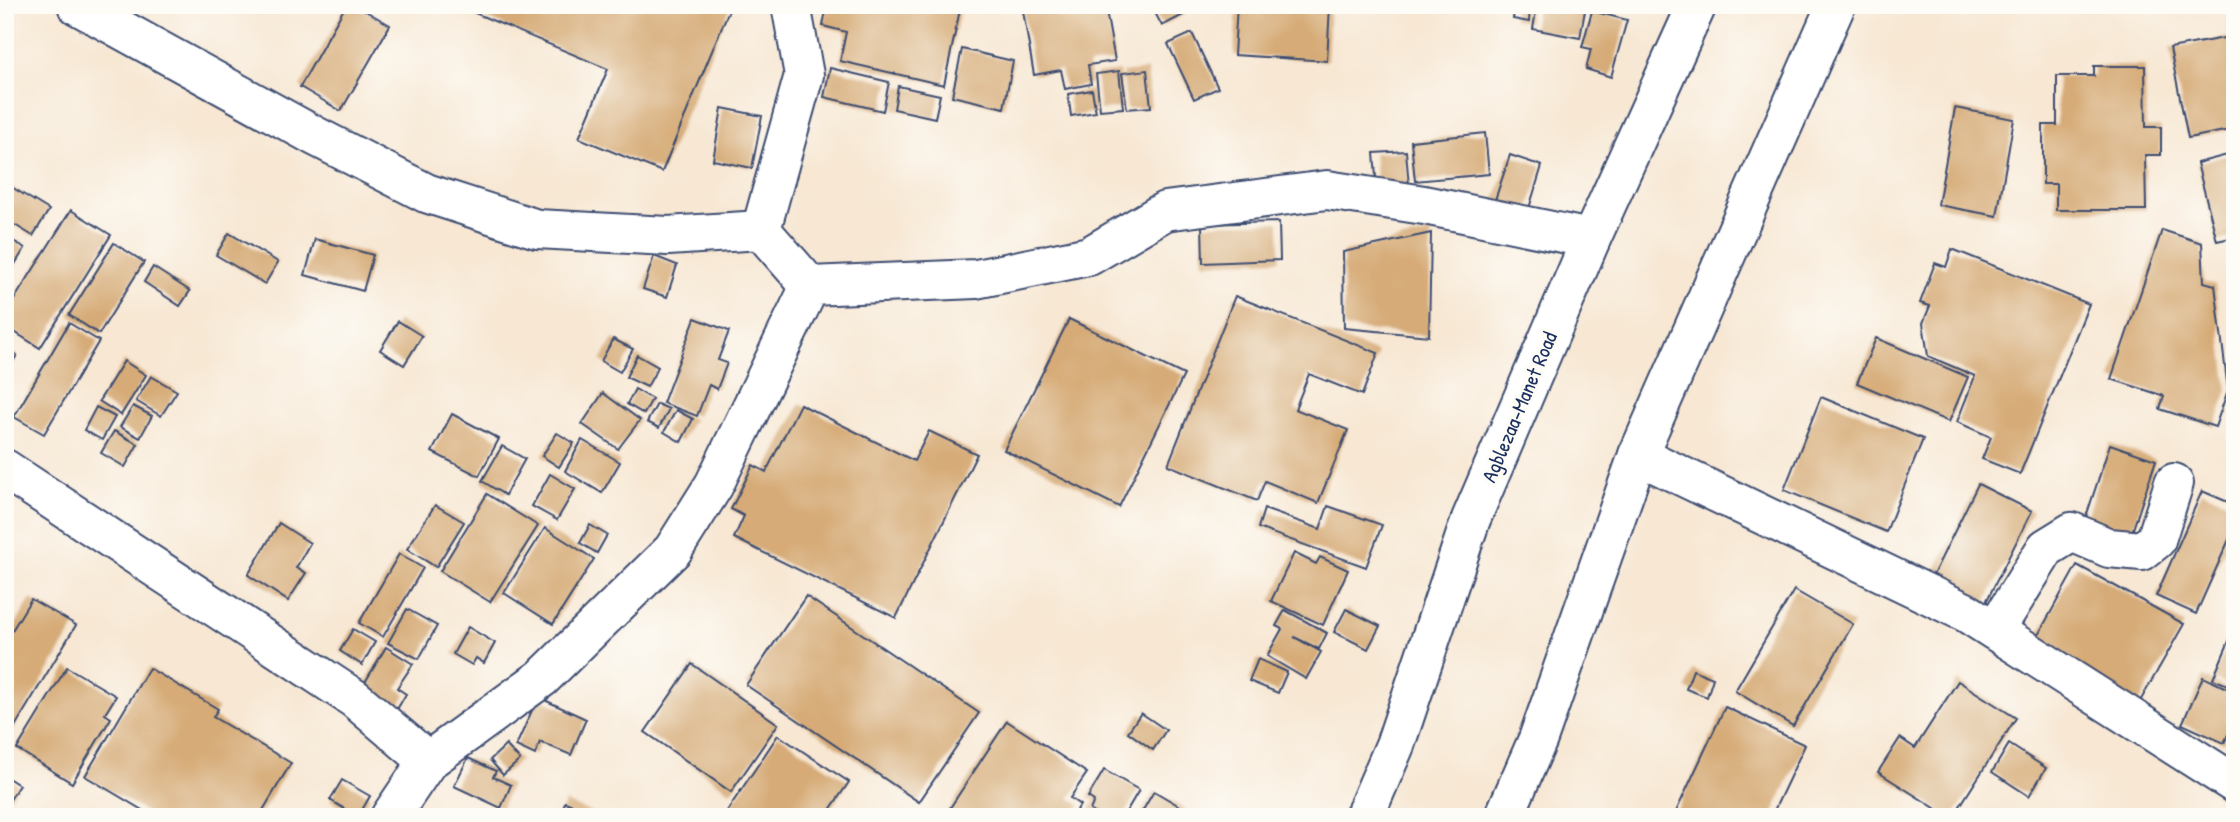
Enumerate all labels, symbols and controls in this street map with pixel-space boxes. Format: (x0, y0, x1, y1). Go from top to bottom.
street label: Agblezaa-Manet Road (1474, 327, 1564, 487)

